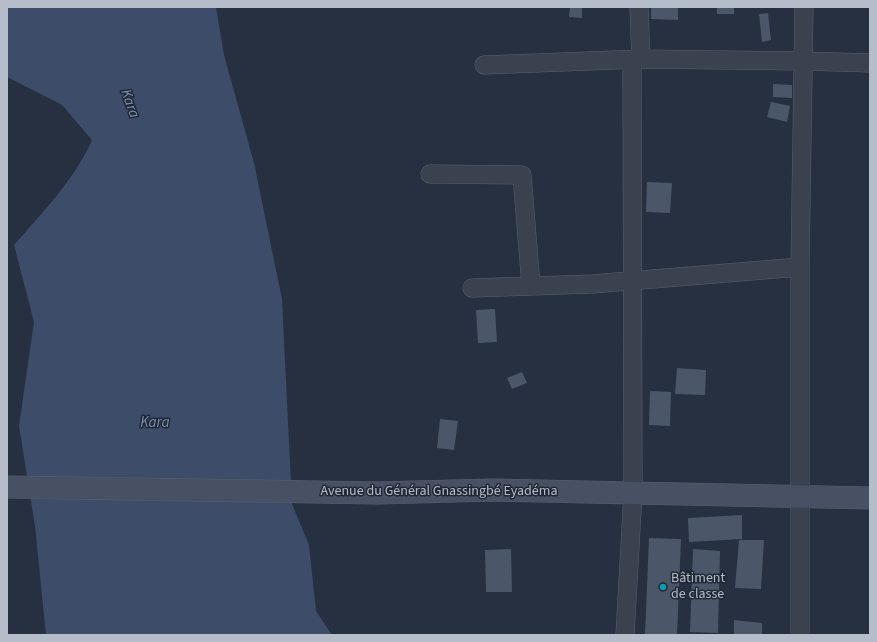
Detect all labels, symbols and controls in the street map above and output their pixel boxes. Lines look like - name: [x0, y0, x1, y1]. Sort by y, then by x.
- water label: Kara: [116, 87, 142, 121]
- water label: Kara: [140, 415, 170, 433]
- street label: Avenue du Général Gnassingbé Eyadéma: [321, 484, 557, 500]
- place label: Bâtiment de classe: [671, 571, 725, 604]
- marker: Bâtiment de classe: [658, 582, 668, 592]

